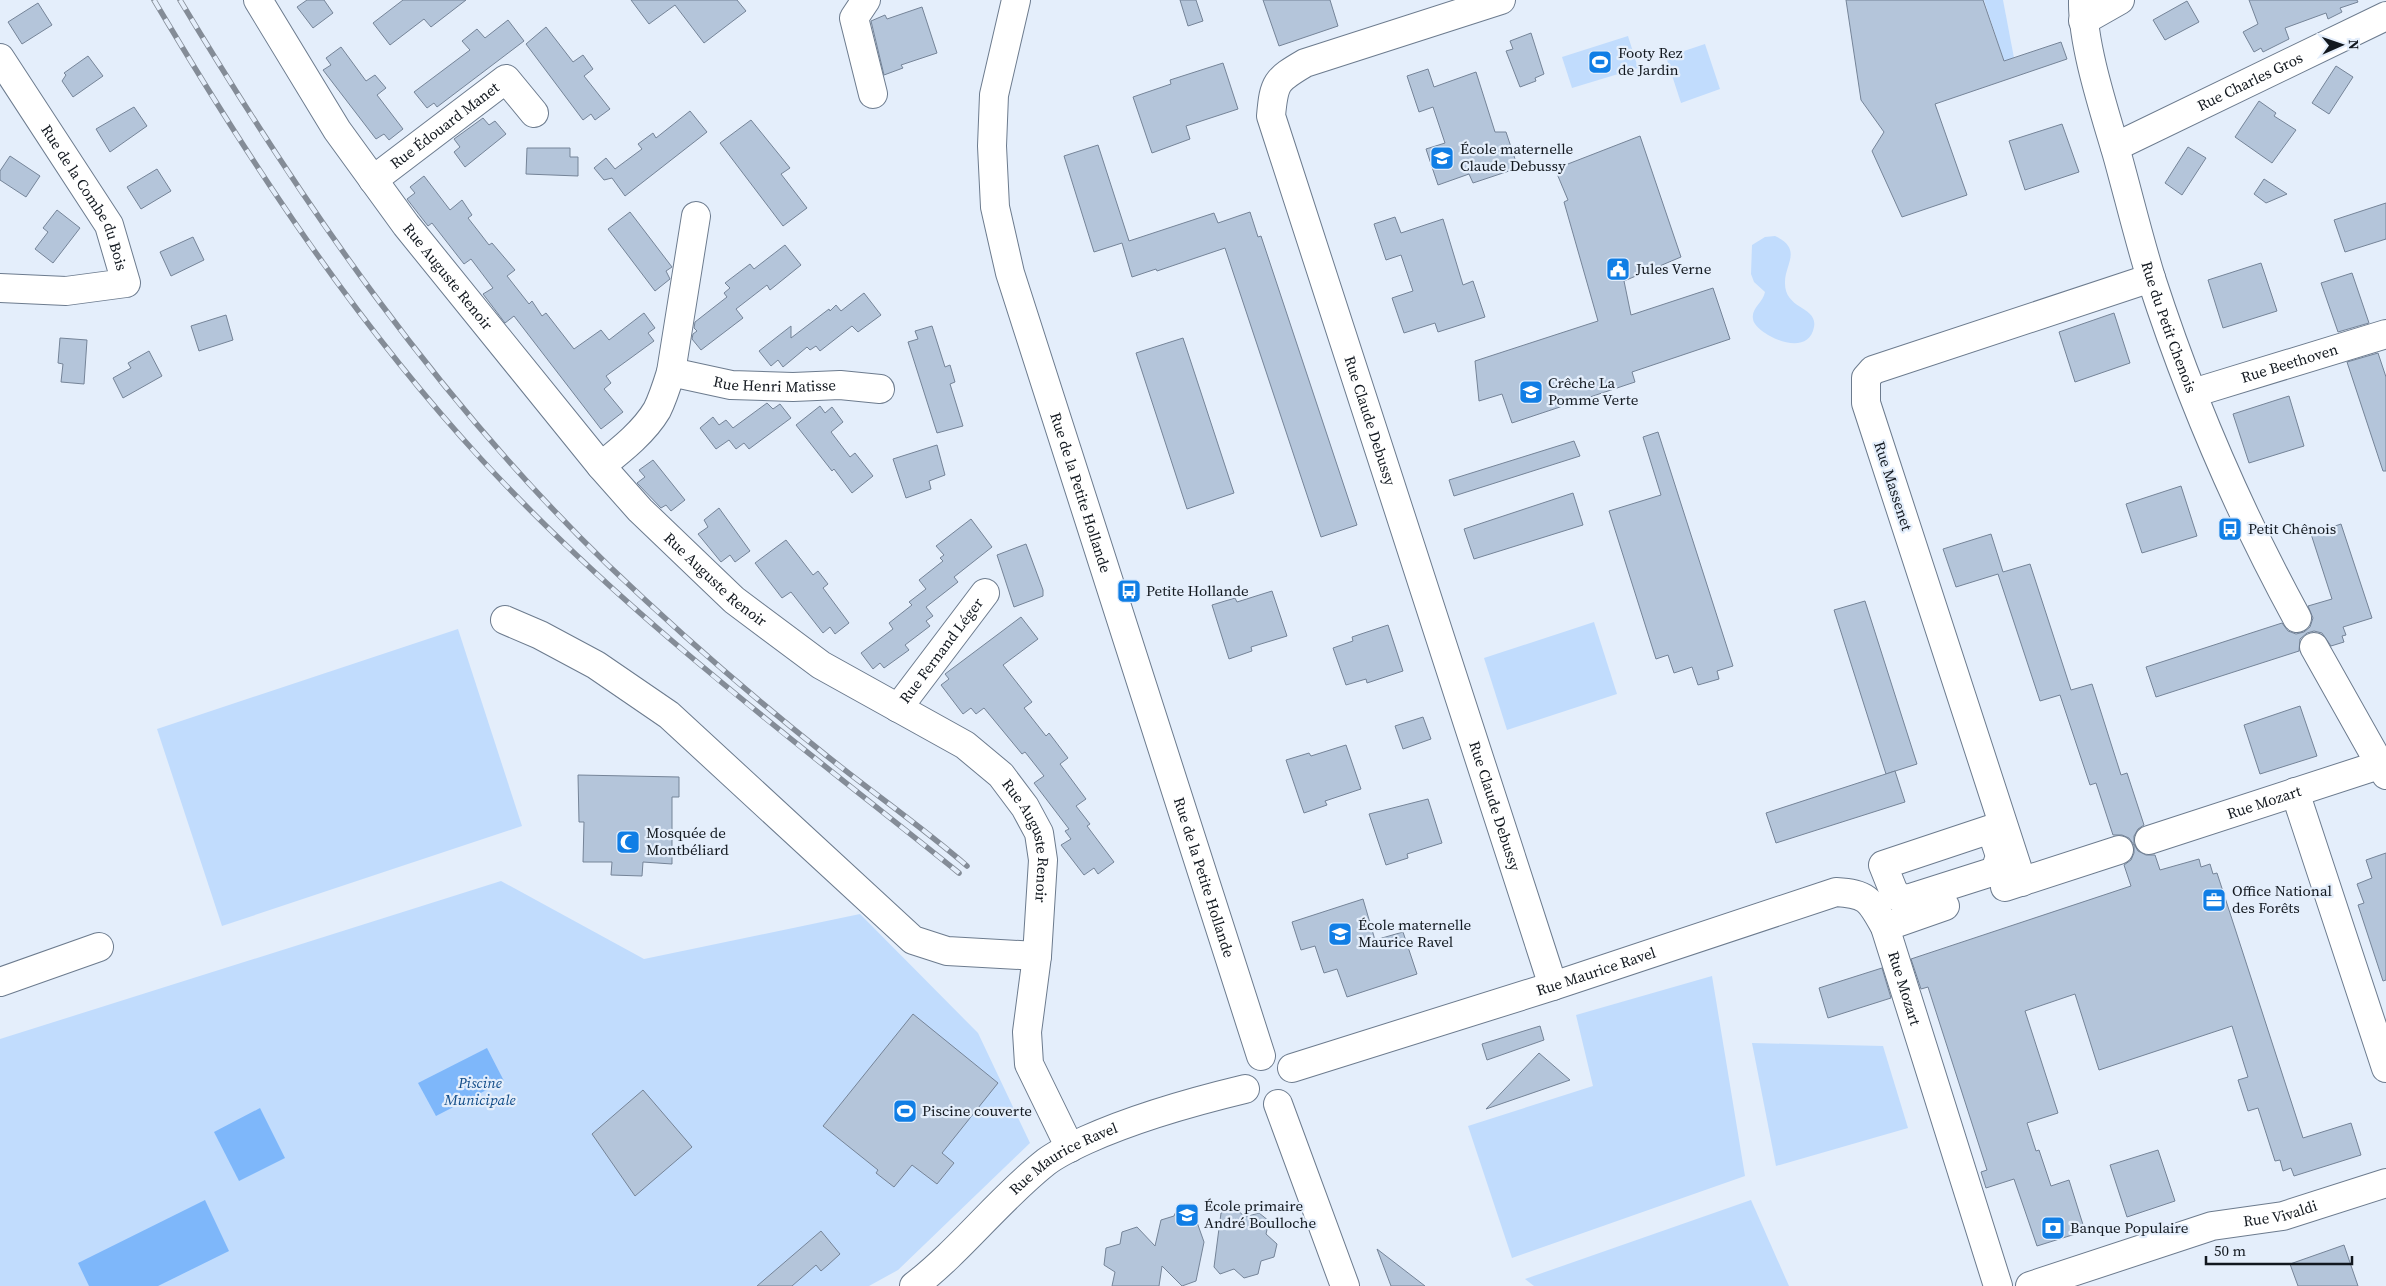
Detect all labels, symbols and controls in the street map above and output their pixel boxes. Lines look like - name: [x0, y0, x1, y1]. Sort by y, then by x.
- north arrow: [2316, 20, 2366, 70]
- text: N: [2344, 39, 2364, 50]
- place label: Footy Rez de Jardin: [1618, 42, 1683, 80]
- street label: Rue Charles Gros: [2194, 47, 2306, 116]
- sports icon: Footy Rez de Jardin: [1587, 49, 1613, 75]
- street label: Rue Édouard Manet: [385, 77, 503, 173]
- street label: Rue de la Combe du Bois: [36, 120, 133, 273]
- place label: École maternelle Claude Debussy: [1460, 138, 1574, 176]
- school or university icon: École maternelle Claude Debussy: [1429, 145, 1455, 171]
- street label: Rue Auguste Renoir: [398, 218, 498, 335]
- public building icon: Jules Verne: [1605, 256, 1631, 282]
- place label: Jules Verne: [1635, 258, 1712, 279]
- street label: Rue du Petit Chenois: [2137, 259, 2202, 396]
- street label: Rue Beethoven: [2238, 338, 2340, 388]
- street label: Rue Claude Debussy: [1339, 353, 1401, 489]
- street label: Rue Henri Matisse: [711, 370, 837, 397]
- place label: Crêche La Pomme Verte: [1548, 372, 1639, 410]
- school or university icon: Crêche La Pomme Verte: [1518, 379, 1544, 405]
- street label: Rue de la Petite Hollande: [1045, 410, 1117, 576]
- street label: Rue Massenet: [1869, 439, 1918, 533]
- bus stop icon: Petit Chênois: [2217, 516, 2243, 542]
- place label: Petit Chênois: [2248, 518, 2336, 539]
- street label: Rue Auguste Renoir: [659, 527, 772, 632]
- bus stop icon: Petite Hollande: [1116, 578, 1142, 604]
- place label: Petite Hollande: [1146, 580, 1249, 601]
- street label: Rue Fernand Léger: [894, 593, 988, 707]
- street label: Rue Claude Debussy: [1464, 738, 1526, 874]
- street label: Rue Auguste Renoir: [997, 774, 1054, 904]
- street label: Rue Mozart: [2224, 780, 2304, 824]
- street label: Rue de la Petite Hollande: [1169, 794, 1240, 960]
- place label: Mosquée de Montbéliard: [646, 822, 729, 860]
- mosque icon: Mosquée de Montbéliard: [615, 829, 641, 855]
- place label: Office National des Forêts: [2232, 880, 2333, 918]
- office icon: Office National des Forêts: [2201, 887, 2227, 913]
- place label: École maternelle Maurice Ravel: [1358, 914, 1472, 952]
- school or university icon: École maternelle Maurice Ravel: [1327, 921, 1353, 947]
- street label: Rue Maurice Ravel: [1534, 941, 1659, 1001]
- street label: Rue Mozart: [1883, 948, 1926, 1028]
- park label: Piscine Municipale: [443, 1072, 516, 1110]
- sports icon: Piscine couverte: [892, 1098, 918, 1124]
- place label: Piscine couverte: [922, 1100, 1032, 1121]
- street label: Rue Maurice Ravel: [1004, 1117, 1121, 1199]
- place label: École primaire André Boulloche: [1204, 1195, 1317, 1233]
- street label: Rue Vivaldi: [2242, 1195, 2320, 1231]
- school or university icon: École primaire André Boulloche: [1174, 1202, 1200, 1228]
- bank icon: Banque Populaire: [2040, 1215, 2066, 1241]
- place label: Banque Populaire: [2070, 1217, 2189, 1238]
- scale bar: [2206, 1234, 2352, 1266]
- text: 50 m: [2214, 1240, 2246, 1261]

